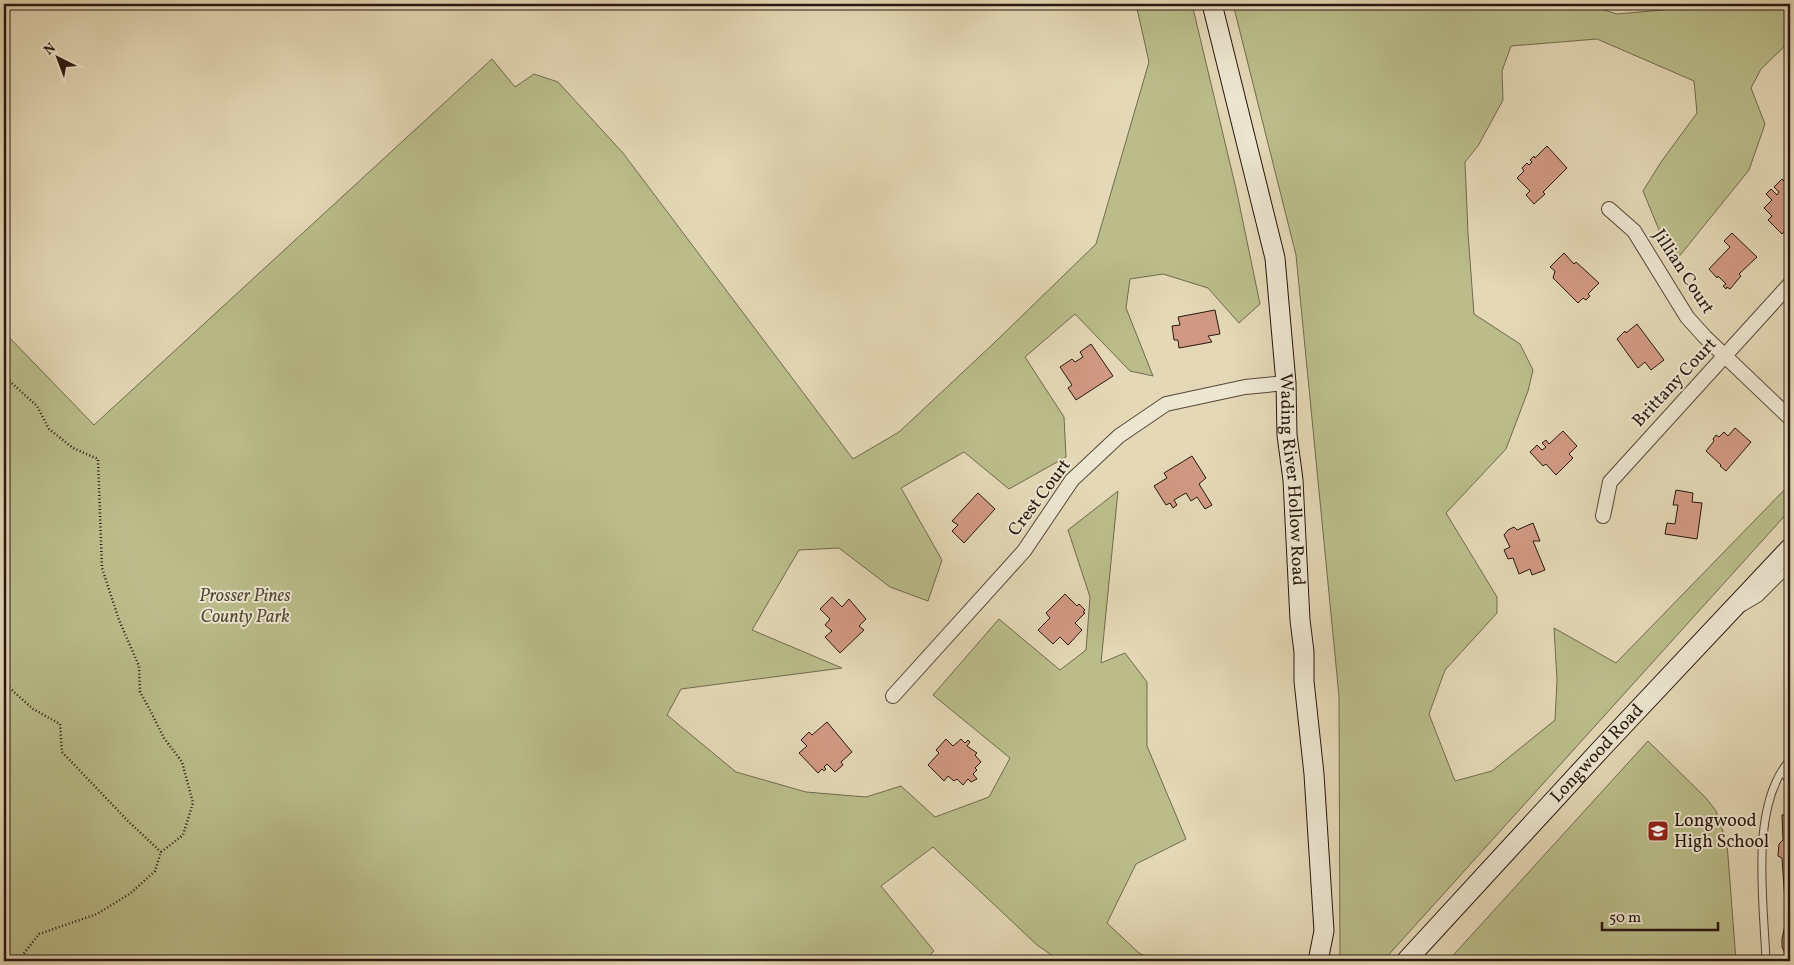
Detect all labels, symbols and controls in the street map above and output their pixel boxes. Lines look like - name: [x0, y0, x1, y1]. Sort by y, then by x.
- north arrow: [32, 32, 82, 82]
- text: N: [40, 39, 60, 60]
- street label: Jillian Court: [1646, 225, 1720, 319]
- street label: Brittany Court: [1627, 333, 1723, 433]
- street label: Wading River Hollow Road: [1273, 373, 1311, 586]
- street label: Crest Court: [1003, 454, 1077, 542]
- park label: Prosser Pines County Park: [199, 584, 291, 630]
- street label: Longwood Road: [1545, 699, 1649, 809]
- place label: Longwood High School: [1674, 809, 1769, 855]
- school or university icon: Longwood High School: [1646, 819, 1670, 843]
- scale bar: [1602, 900, 1718, 932]
- text: 50 m: [1609, 908, 1641, 929]

